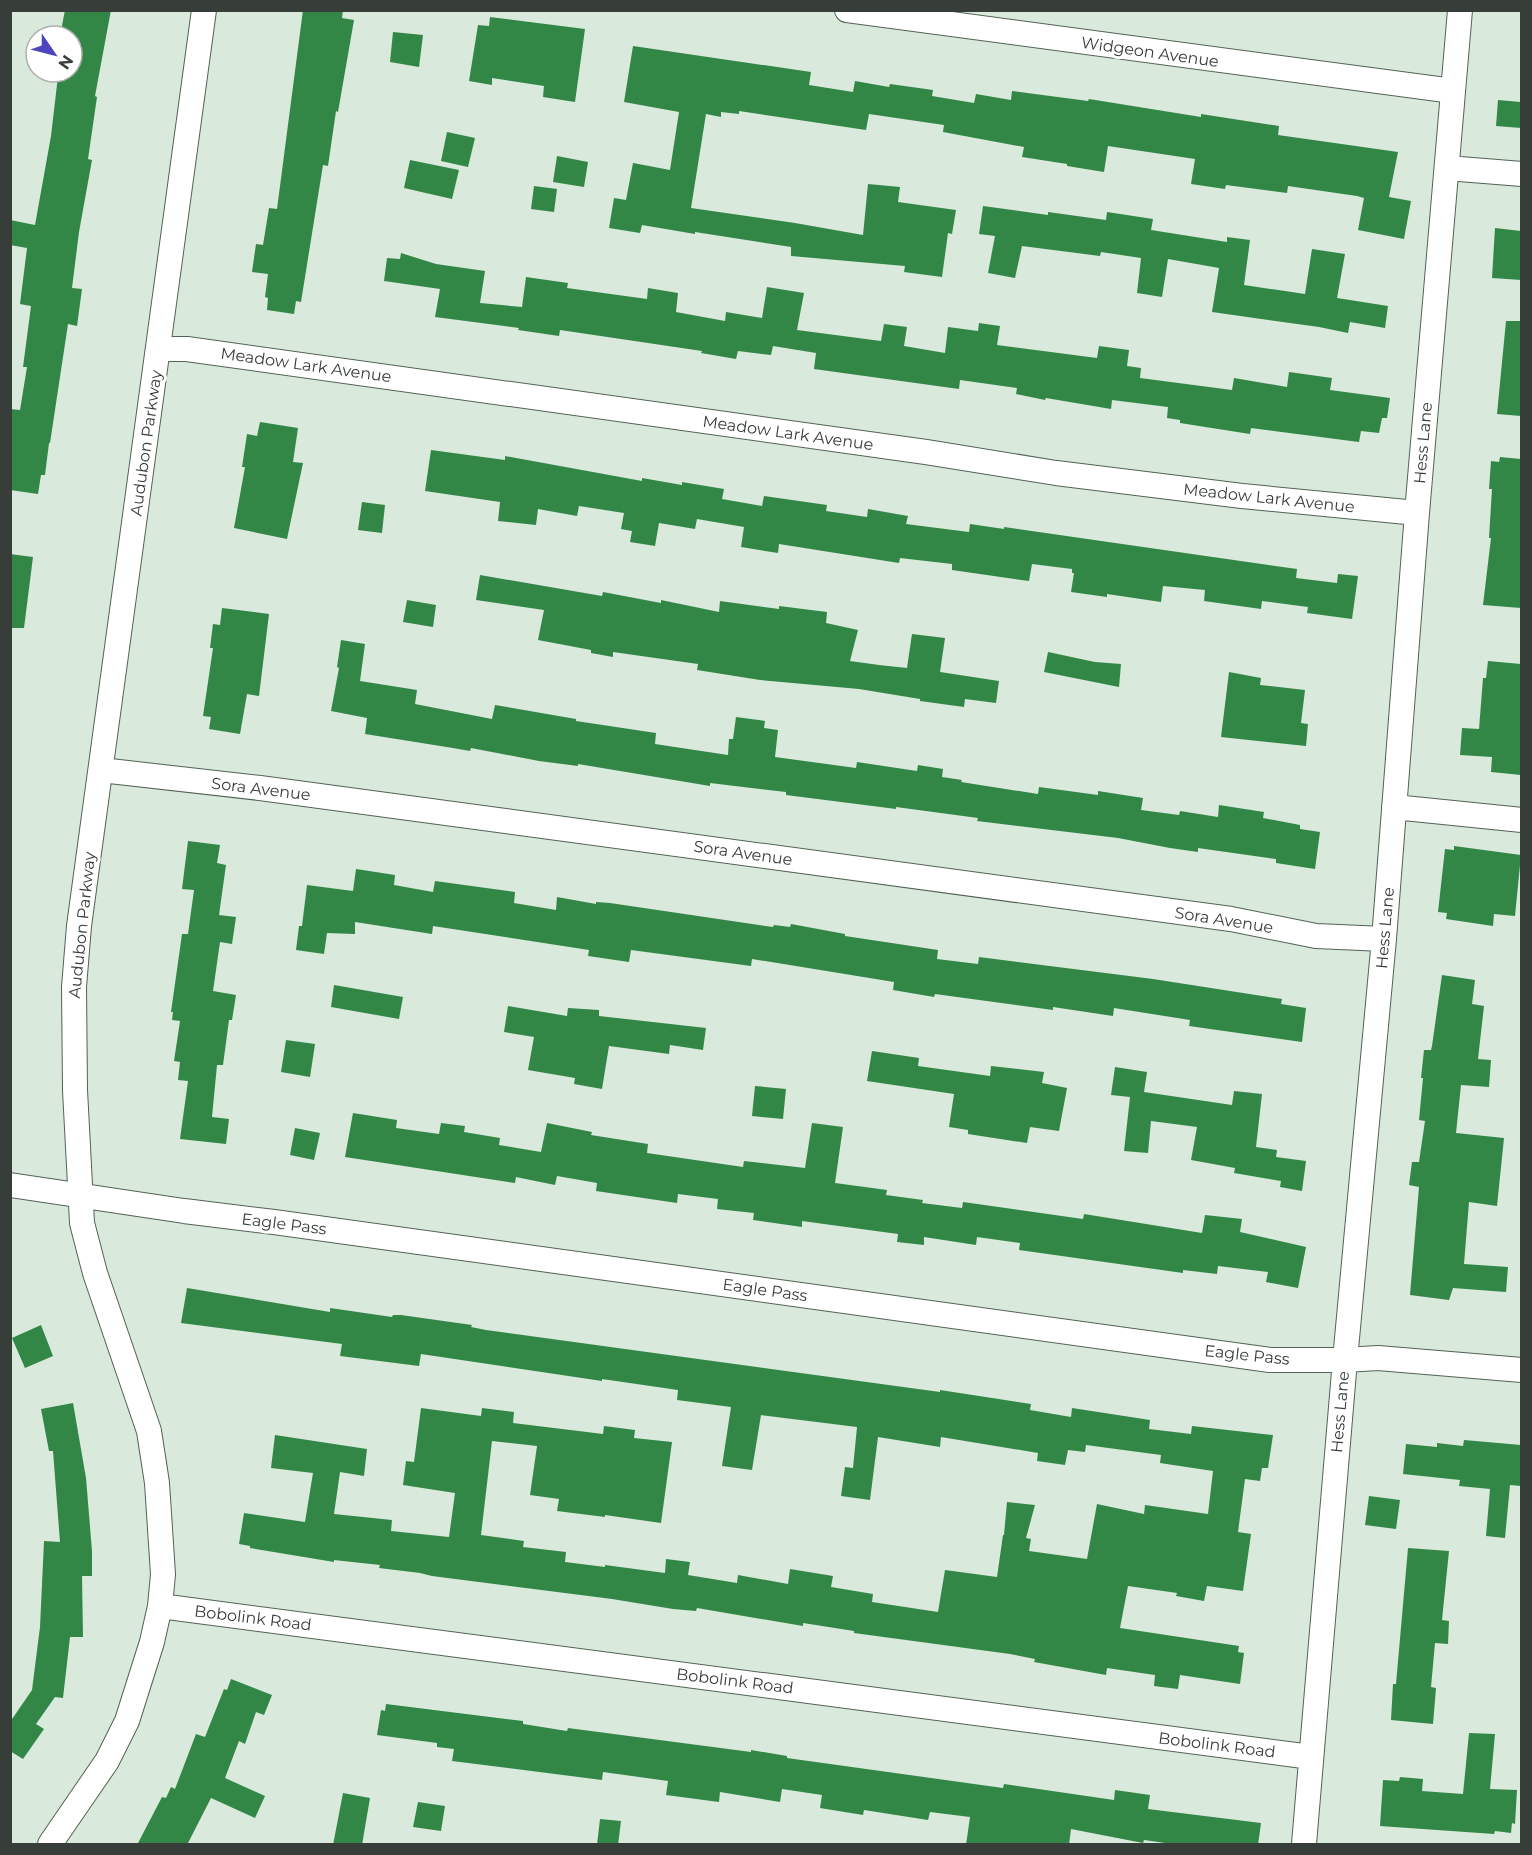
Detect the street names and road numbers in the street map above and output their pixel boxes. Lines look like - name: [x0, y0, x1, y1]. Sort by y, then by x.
- street label: Widgeon Avenue: [1080, 33, 1220, 71]
- street label: Meadow Lark Avenue: [219, 344, 393, 386]
- street label: Audubon Parkway: [126, 368, 166, 517]
- street label: Hess Lane: [1410, 401, 1436, 485]
- street label: Meadow Lark Avenue: [701, 412, 875, 454]
- street label: Meadow Lark Avenue: [1182, 480, 1356, 516]
- street label: Sora Avenue: [210, 773, 312, 805]
- street label: Sora Avenue: [692, 837, 794, 869]
- street label: Audubon Parkway: [65, 850, 99, 999]
- street label: Hess Lane: [1372, 886, 1398, 970]
- street label: Sora Avenue: [1173, 903, 1275, 937]
- street label: Eagle Pass: [240, 1209, 328, 1239]
- street label: Eagle Pass: [721, 1275, 809, 1305]
- street label: Eagle Pass: [1204, 1341, 1291, 1369]
- street label: Hess Lane: [1327, 1370, 1353, 1454]
- street label: Bobolink Road: [193, 1601, 313, 1635]
- street label: Bobolink Road: [675, 1664, 795, 1698]
- street label: Bobolink Road: [1157, 1728, 1277, 1762]

